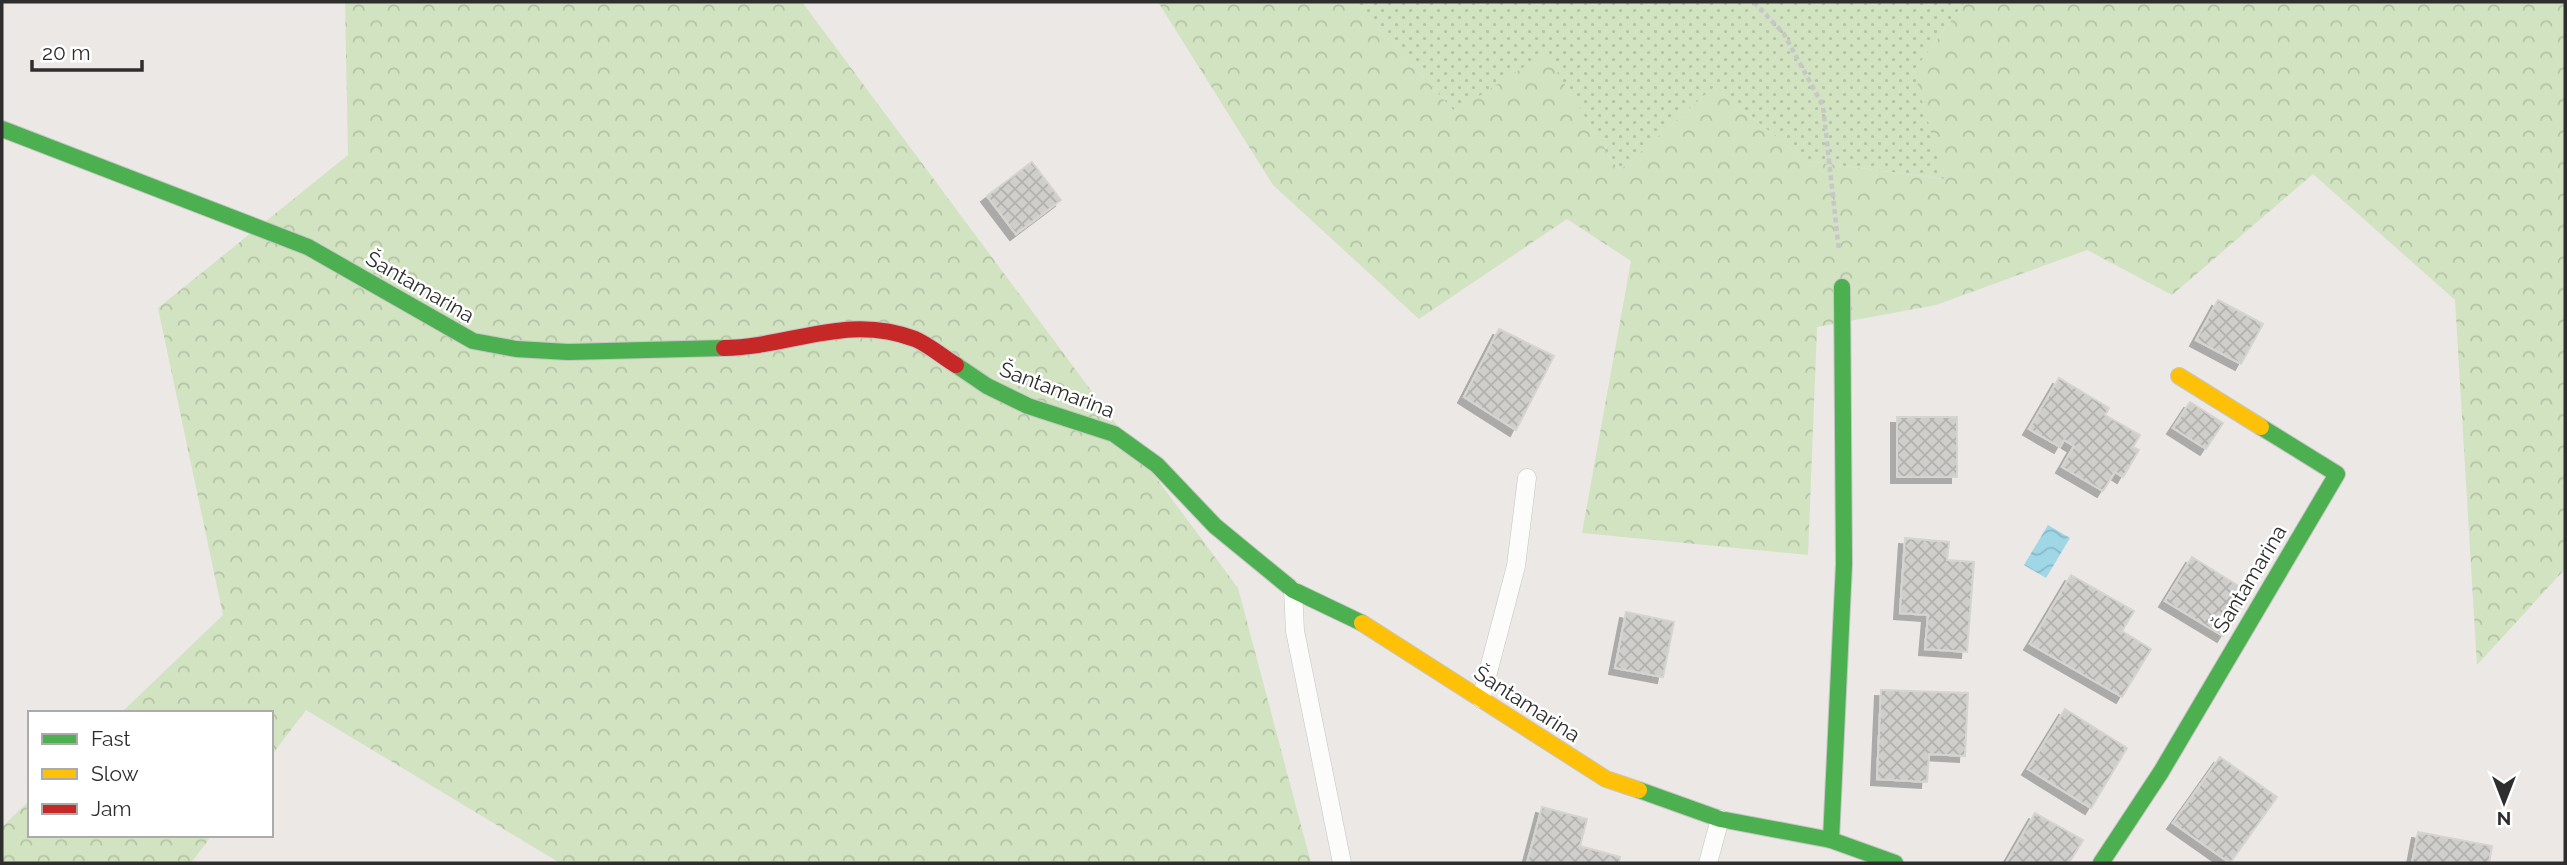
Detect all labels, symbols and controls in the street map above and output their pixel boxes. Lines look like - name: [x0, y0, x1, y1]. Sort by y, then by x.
- scale bar: [32, 28, 142, 72]
- text: 20 m: [42, 40, 90, 65]
- street label: Šantamarina: [362, 245, 479, 328]
- street label: Šantamarina: [996, 356, 1118, 423]
- street label: Šantamarina: [2208, 520, 2291, 637]
- street label: Šantamarina: [1470, 660, 1585, 747]
- legend: [28, 711, 273, 837]
- text: Fast: [91, 726, 131, 751]
- text: Slow: [91, 761, 139, 786]
- north arrow: [2469, 767, 2539, 837]
- text: Jam: [91, 796, 132, 821]
- text: N: [2497, 808, 2511, 830]

